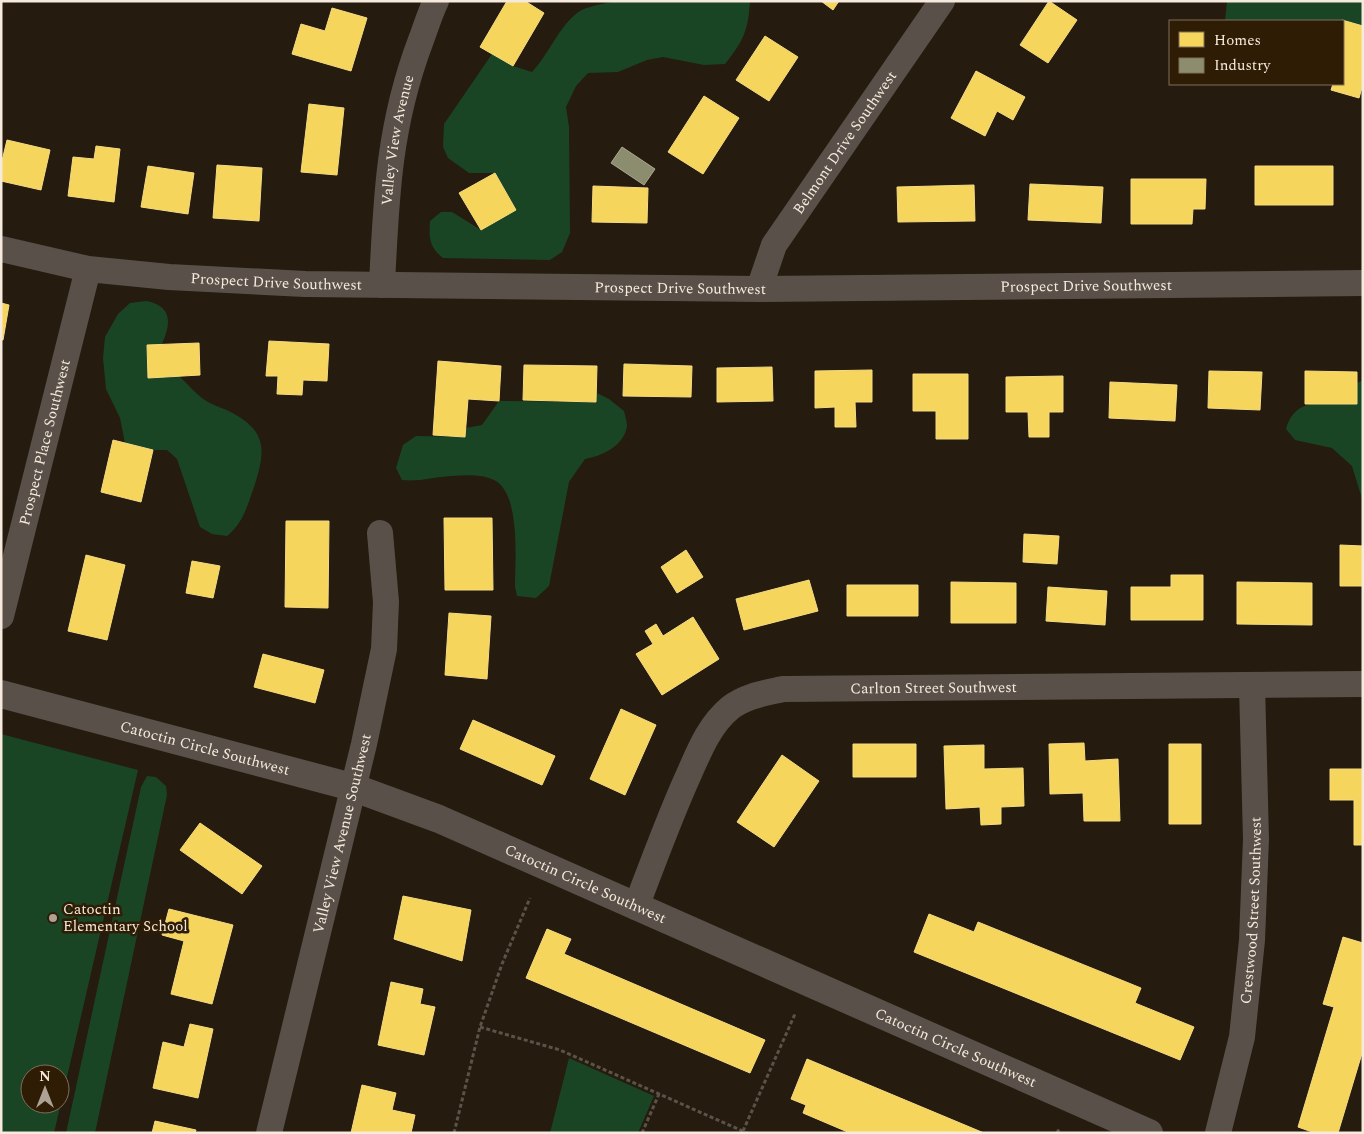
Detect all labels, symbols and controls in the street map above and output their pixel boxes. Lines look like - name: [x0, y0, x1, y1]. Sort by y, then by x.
- legend: [1169, 20, 1344, 85]
- text: Homes: [1214, 29, 1261, 52]
- text: Industry: [1214, 54, 1271, 77]
- street label: Belmont Drive Southwest: [787, 66, 903, 219]
- street label: Valley View Avenue: [375, 72, 421, 206]
- street label: Prospect Drive Southwest: [190, 267, 362, 297]
- street label: Prospect Drive Southwest: [1000, 274, 1172, 299]
- street label: Prospect Drive Southwest: [594, 276, 766, 301]
- street label: Prospect Place Southwest: [13, 357, 77, 528]
- street label: Carlton Street Southwest: [850, 676, 1017, 700]
- street label: Catoctin Circle Southwest: [118, 715, 292, 782]
- street label: Valley View Avenue Southwest: [307, 732, 378, 936]
- street label: Crestwood Street Southwest: [1234, 816, 1268, 1005]
- street label: Catoctin Circle Southwest: [501, 838, 670, 930]
- place label: Catoctin Elementary School: [63, 898, 188, 938]
- marker: Catoctin Elementary School: [47, 912, 59, 924]
- street label: Catoctin Circle Southwest: [871, 1002, 1040, 1094]
- north arrow: [20, 1064, 70, 1114]
- text: N: [39, 1066, 51, 1087]

